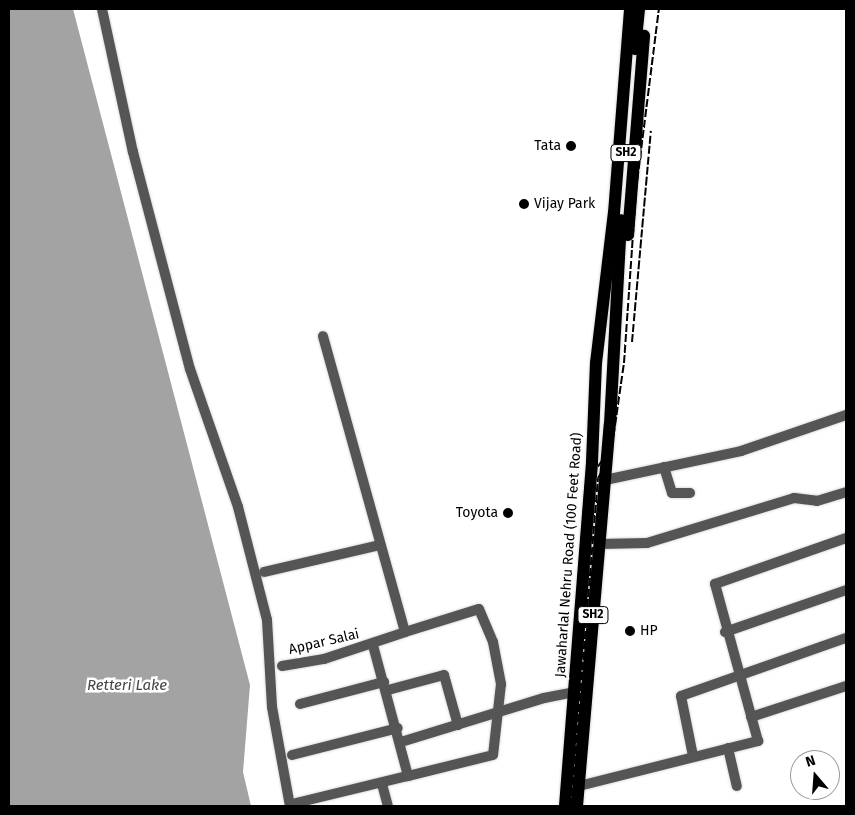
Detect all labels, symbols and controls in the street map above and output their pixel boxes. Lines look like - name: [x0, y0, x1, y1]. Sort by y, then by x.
- place label: Tata: [534, 138, 561, 154]
- marker: Tata: [565, 140, 577, 152]
- road number: SH2: [610, 144, 642, 162]
- place label: Vijay Park: [534, 196, 595, 212]
- marker: Vijay Park: [518, 198, 530, 210]
- street label: Jawaharlal Nehru Road (100 Feet Road): [552, 432, 586, 678]
- place label: Toyota: [456, 505, 498, 521]
- marker: Toyota: [502, 507, 514, 519]
- road number: SH2: [577, 606, 609, 624]
- place label: HP: [640, 623, 658, 639]
- marker: HP: [624, 625, 636, 637]
- street label: Appar Salai: [287, 626, 361, 658]
- water label: Retteri Lake: [87, 677, 167, 695]
- north arrow: [790, 750, 840, 800]
- text: N: [803, 752, 818, 771]

